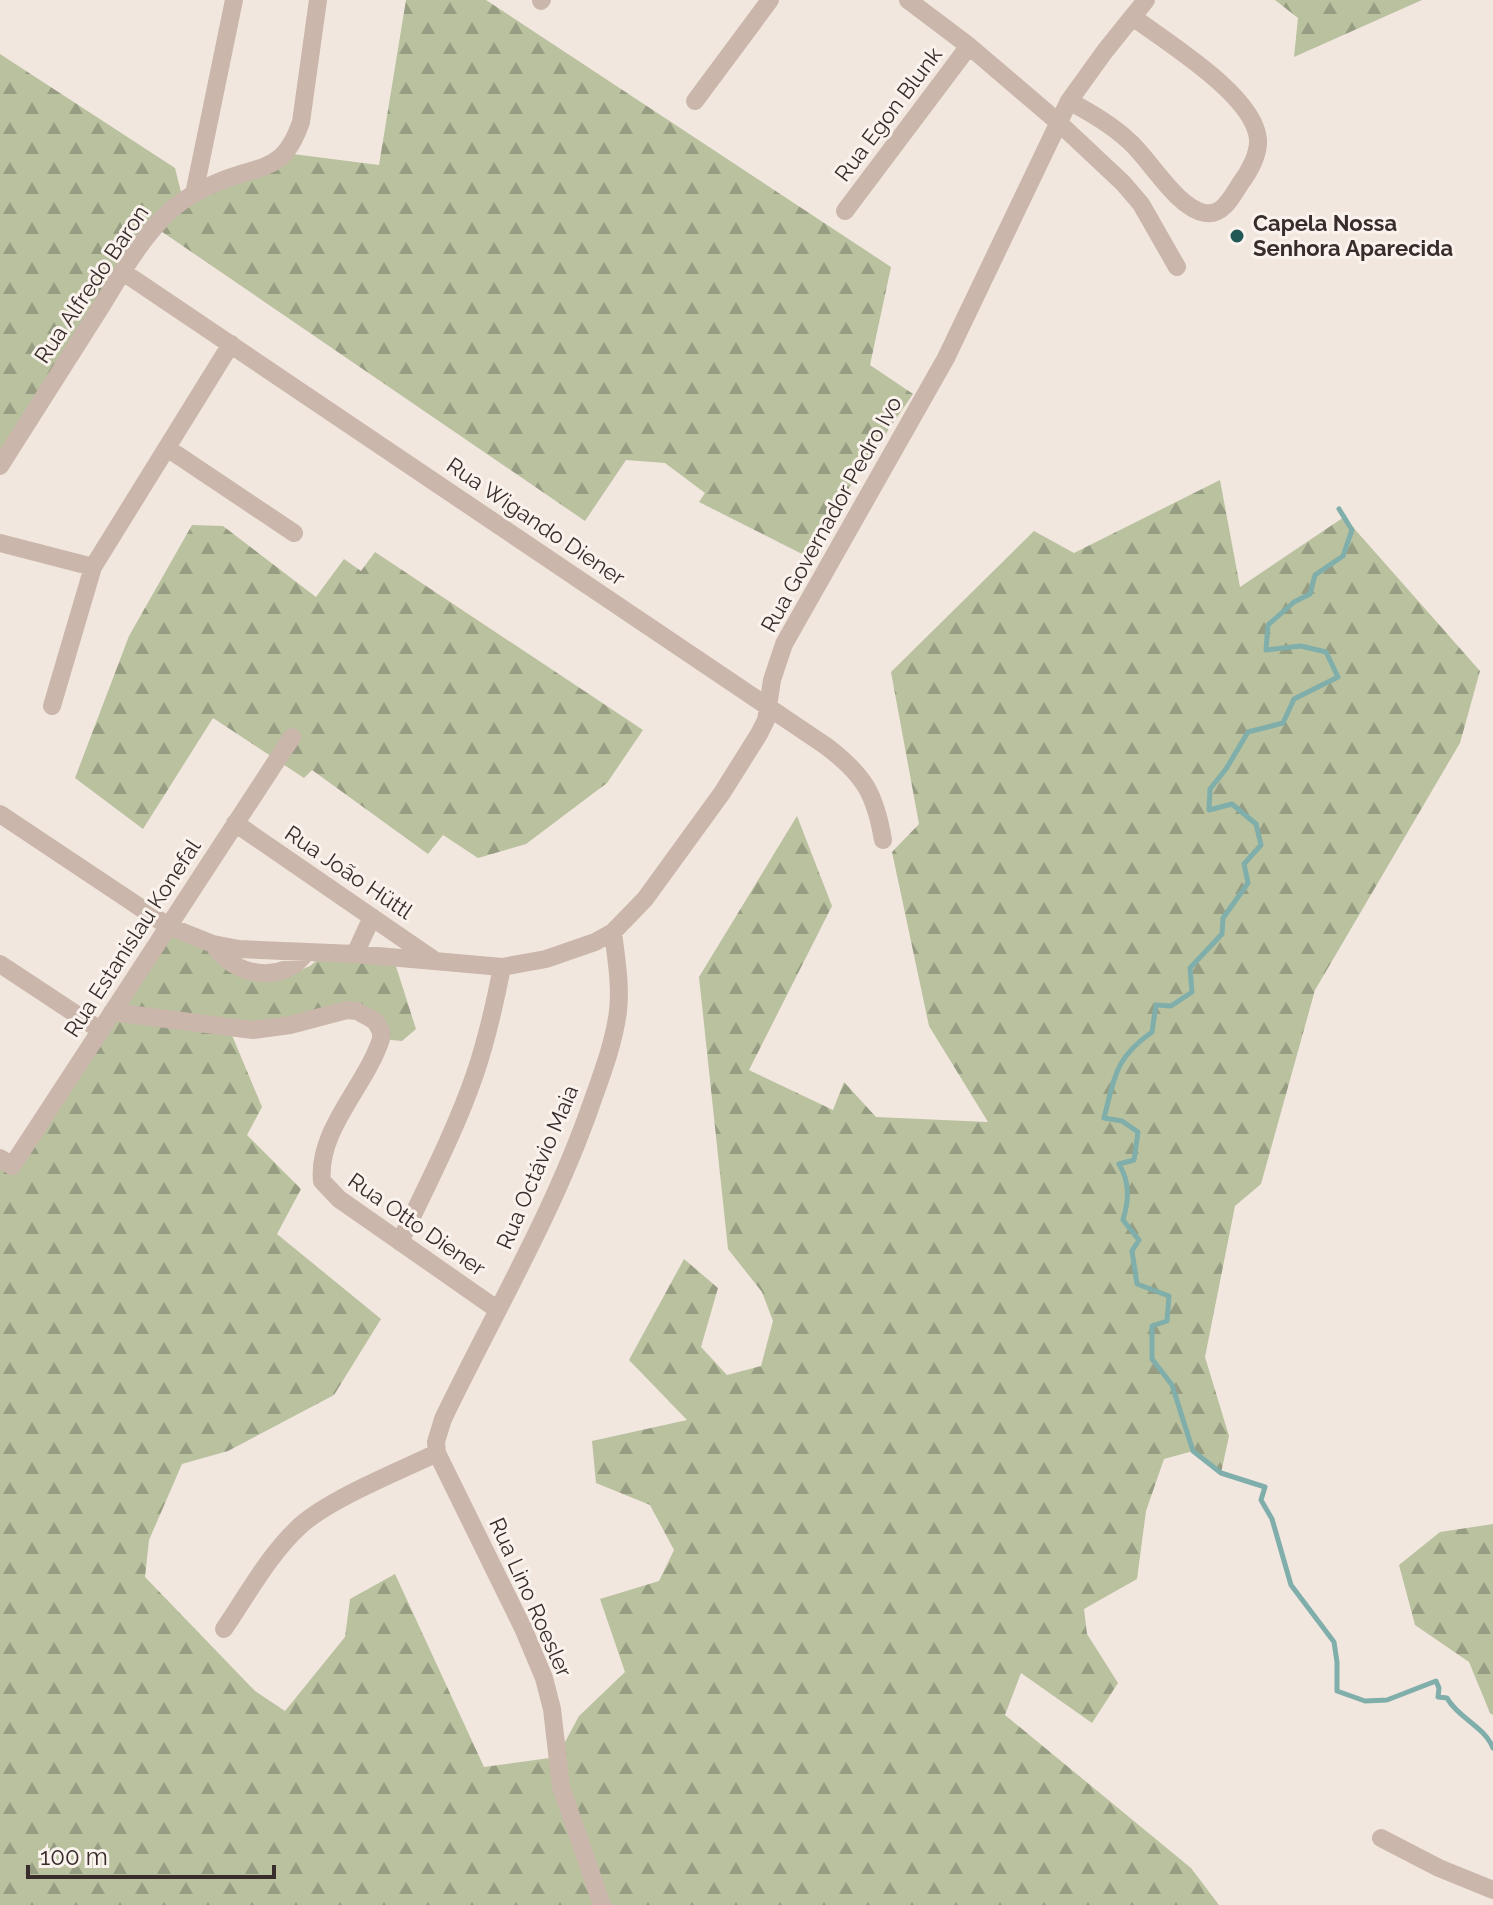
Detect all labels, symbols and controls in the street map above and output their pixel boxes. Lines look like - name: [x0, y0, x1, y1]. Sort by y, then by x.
- street label: Rua Egon Blunk: [829, 42, 947, 186]
- street label: Rua Alfredo Baron: [29, 200, 153, 368]
- place label: Capela Nossa Senhora Aparecida: [1253, 210, 1453, 261]
- marker: Capela Nossa Senhora Aparecida: [1228, 227, 1246, 245]
- street label: Rua Governador Pedro Ivo: [755, 392, 907, 636]
- street label: Rua Wigando Diener: [442, 452, 630, 591]
- street label: Rua João Hüttl: [280, 820, 418, 924]
- street label: Rua Estanislau Konefal: [58, 834, 206, 1042]
- street label: Rua Octávio Maia: [491, 1081, 583, 1253]
- street label: Rua Otto Diener: [343, 1167, 491, 1281]
- street label: Rua Lino Roesler: [484, 1513, 578, 1681]
- scale bar: [28, 1829, 274, 1879]
- text: 100 m: [40, 1842, 108, 1871]

